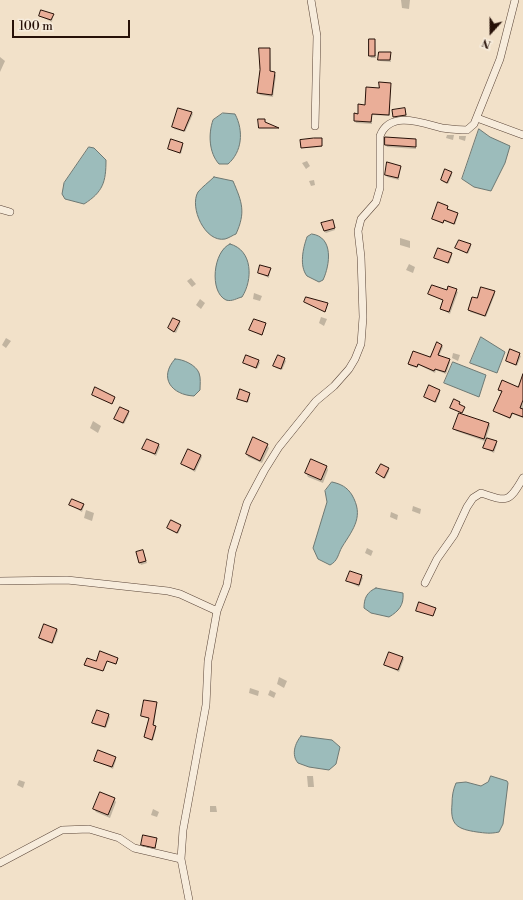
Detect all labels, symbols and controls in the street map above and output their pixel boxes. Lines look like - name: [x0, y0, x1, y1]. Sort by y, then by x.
- scale bar: [14, 12, 132, 38]
- north arrow: [471, 12, 511, 52]
- text: 100 m: [19, 19, 53, 34]
- text: N: [480, 35, 493, 51]

